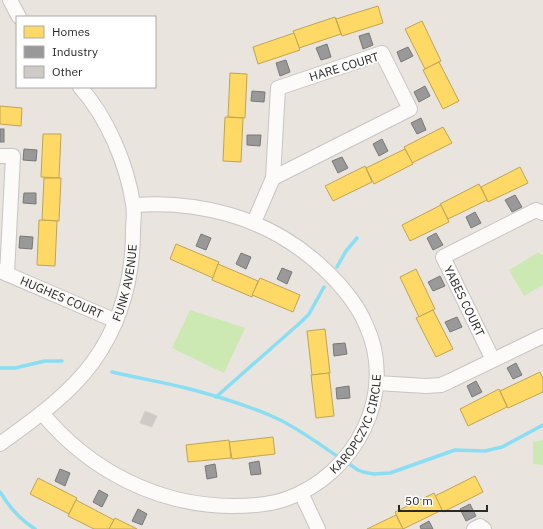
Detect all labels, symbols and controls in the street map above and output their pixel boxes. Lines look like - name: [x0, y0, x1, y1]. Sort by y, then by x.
- legend: [16, 16, 156, 88]
- text: Homes: [52, 24, 90, 39]
- text: Industry: [52, 44, 98, 59]
- street label: HARE COURT: [307, 49, 381, 84]
- text: Other: [52, 64, 83, 79]
- street label: FUNK AVENUE: [109, 244, 140, 324]
- street label: YABES COURT: [441, 263, 488, 339]
- street label: HUGHES COURT: [18, 273, 105, 322]
- street label: KAROPCZYC CIRCLE: [326, 374, 384, 477]
- scale bar: [399, 487, 487, 513]
- text: 50 m: [405, 493, 433, 508]

